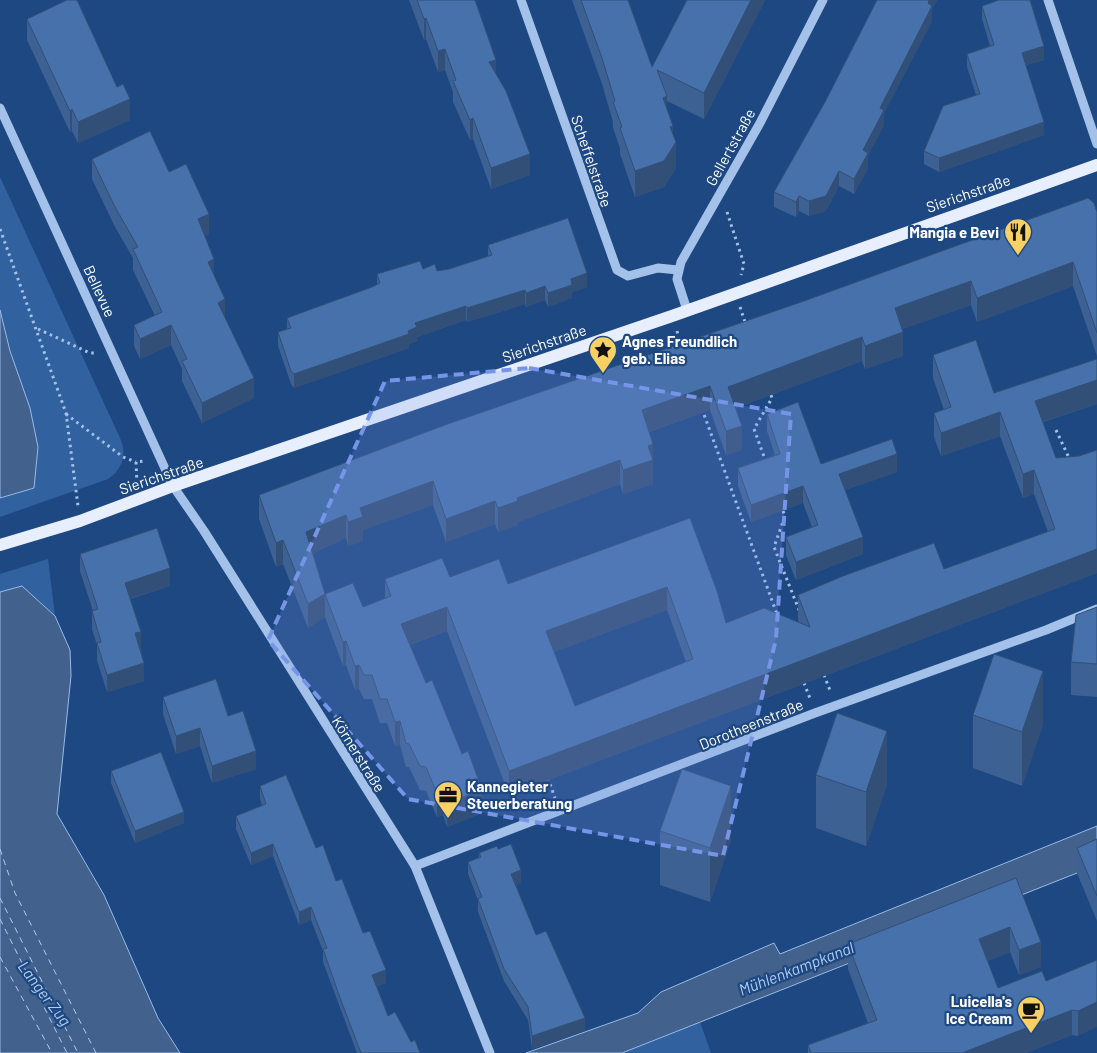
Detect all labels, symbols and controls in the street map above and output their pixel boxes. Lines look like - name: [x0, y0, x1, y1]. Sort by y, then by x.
- street label: Gellertstraße: [701, 105, 759, 189]
- street label: Scheffelstraße: [568, 113, 616, 209]
- street label: Sierichstraße: [924, 170, 1012, 216]
- restaurant icon: Mangia e Bevi: [1003, 217, 1033, 256]
- place label: Mangia e Bevi: [909, 223, 999, 241]
- street label: Bellevue: [80, 262, 120, 320]
- street label: Sierichstraße: [500, 320, 588, 366]
- place label: Agnes Freundlich geb. Elias: [622, 332, 737, 367]
- place icon: Agnes Freundlich geb. Elias: [588, 335, 618, 374]
- street label: Sierichstraße: [117, 452, 205, 498]
- street label: Dorotheenstraße: [696, 695, 806, 753]
- street label: Körnerstraße: [329, 713, 389, 795]
- place label: Kannegieter Steuerberatung: [467, 777, 572, 812]
- office icon: Kannegieter Steuerberatung: [433, 780, 463, 819]
- water label: Mühlenkampkanal: [736, 937, 857, 999]
- water label: Langer Zug: [15, 957, 75, 1029]
- place label: Luicella's Ice Cream: [946, 992, 1012, 1027]
- cafe icon: Luicella's Ice Cream: [1016, 995, 1046, 1034]

